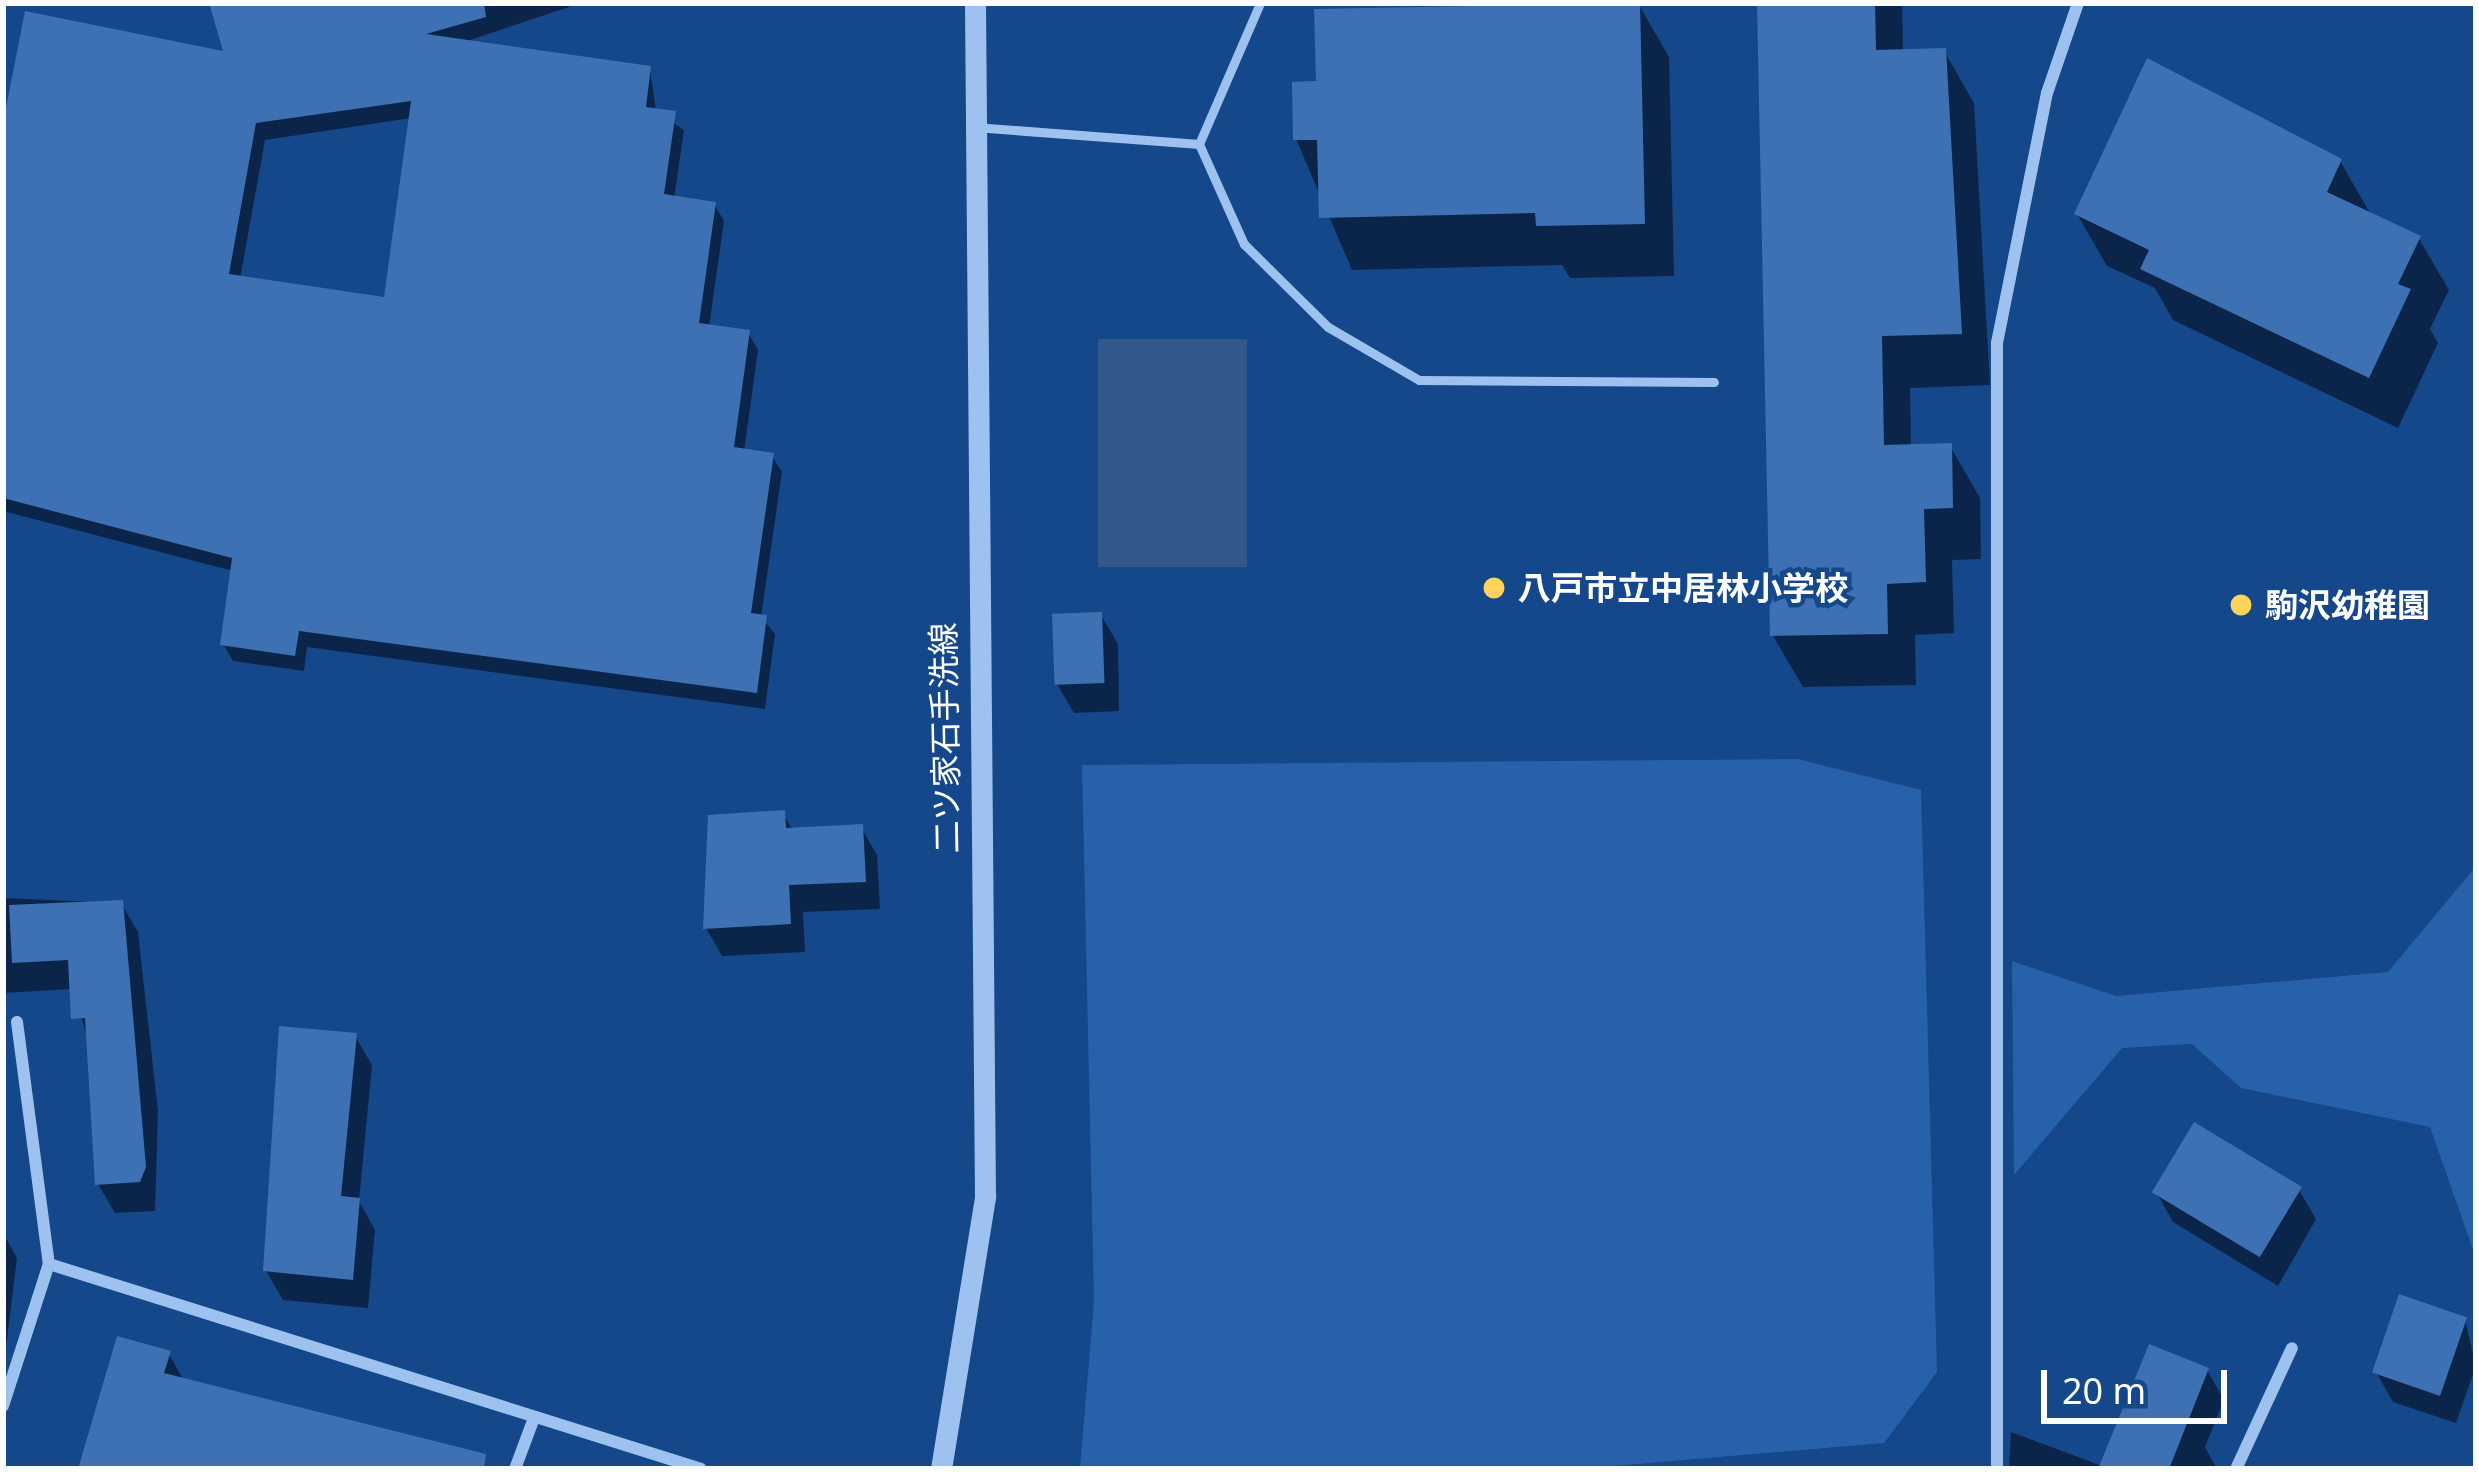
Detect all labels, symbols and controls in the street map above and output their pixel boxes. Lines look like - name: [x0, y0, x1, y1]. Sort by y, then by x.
- place label: 八戸市立中居林小学校: [1518, 568, 1848, 608]
- marker: 八戸市立中居林小学校: [1481, 575, 1507, 601]
- place label: 駒沢幼稚園: [2265, 585, 2430, 625]
- marker: 駒沢幼稚園: [2228, 592, 2254, 618]
- street label: 二ツ家石手洗線: [923, 622, 967, 854]
- scale bar: [2047, 1346, 2233, 1420]
- text: 20 m: [2062, 1366, 2146, 1415]

